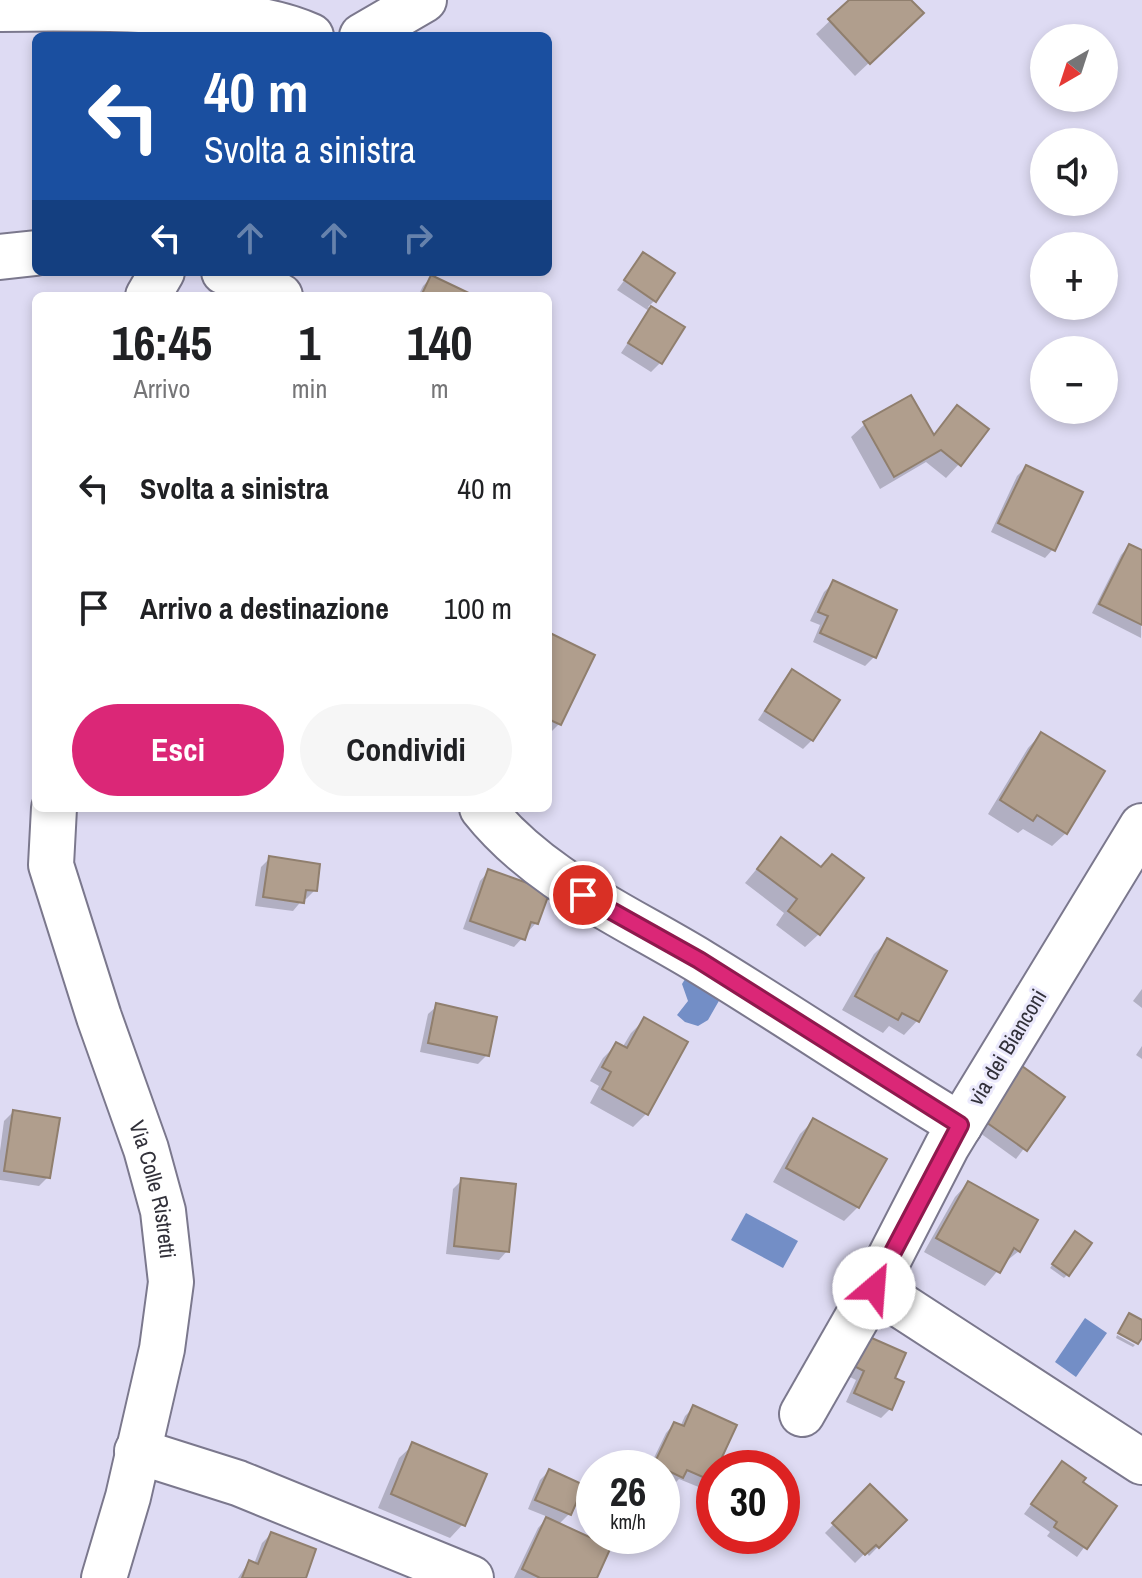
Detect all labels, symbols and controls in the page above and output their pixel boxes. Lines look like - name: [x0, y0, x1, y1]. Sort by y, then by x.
- north arrow: [1030, 24, 1118, 112]
- map controls: [1030, 24, 1118, 424]
- text: 40 m: [204, 54, 309, 129]
- icon: left: [72, 64, 176, 168]
- text: Svolta a sinistra: [204, 126, 416, 174]
- button: sound: [1030, 128, 1118, 216]
- icon: left: [144, 216, 188, 260]
- icon: ahead: [228, 216, 272, 260]
- icon: ahead: [312, 216, 356, 260]
- icon: right: [396, 216, 440, 260]
- button: +: [1030, 232, 1118, 320]
- text: 16:45: [112, 310, 212, 375]
- text: 1: [299, 310, 320, 375]
- text: 140: [407, 310, 472, 375]
- button: −: [1030, 336, 1118, 424]
- text: Arrivo: [133, 371, 190, 406]
- text: min: [292, 371, 327, 406]
- text: m: [431, 371, 449, 406]
- icon: left: [72, 466, 116, 510]
- text: Svolta a sinistra: [140, 468, 329, 508]
- text: 40 m: [457, 468, 512, 508]
- icon: arrive: [72, 586, 116, 630]
- text: Arrivo a destinazione: [140, 588, 389, 628]
- text: 100 m: [444, 588, 512, 628]
- button: Esci: [72, 704, 284, 796]
- button: Condividi: [300, 704, 512, 796]
- pin: [549, 861, 617, 929]
- icon: arrive: [561, 873, 605, 917]
- street label: via dei Bianconi: [961, 983, 1053, 1111]
- street label: Via Colle Ristretti: [122, 1116, 183, 1260]
- position arrow: [832, 1246, 916, 1330]
- speed limit sign: 30: [696, 1450, 800, 1554]
- text: 26: [610, 1465, 646, 1518]
- text: km/h: [610, 1508, 646, 1535]

